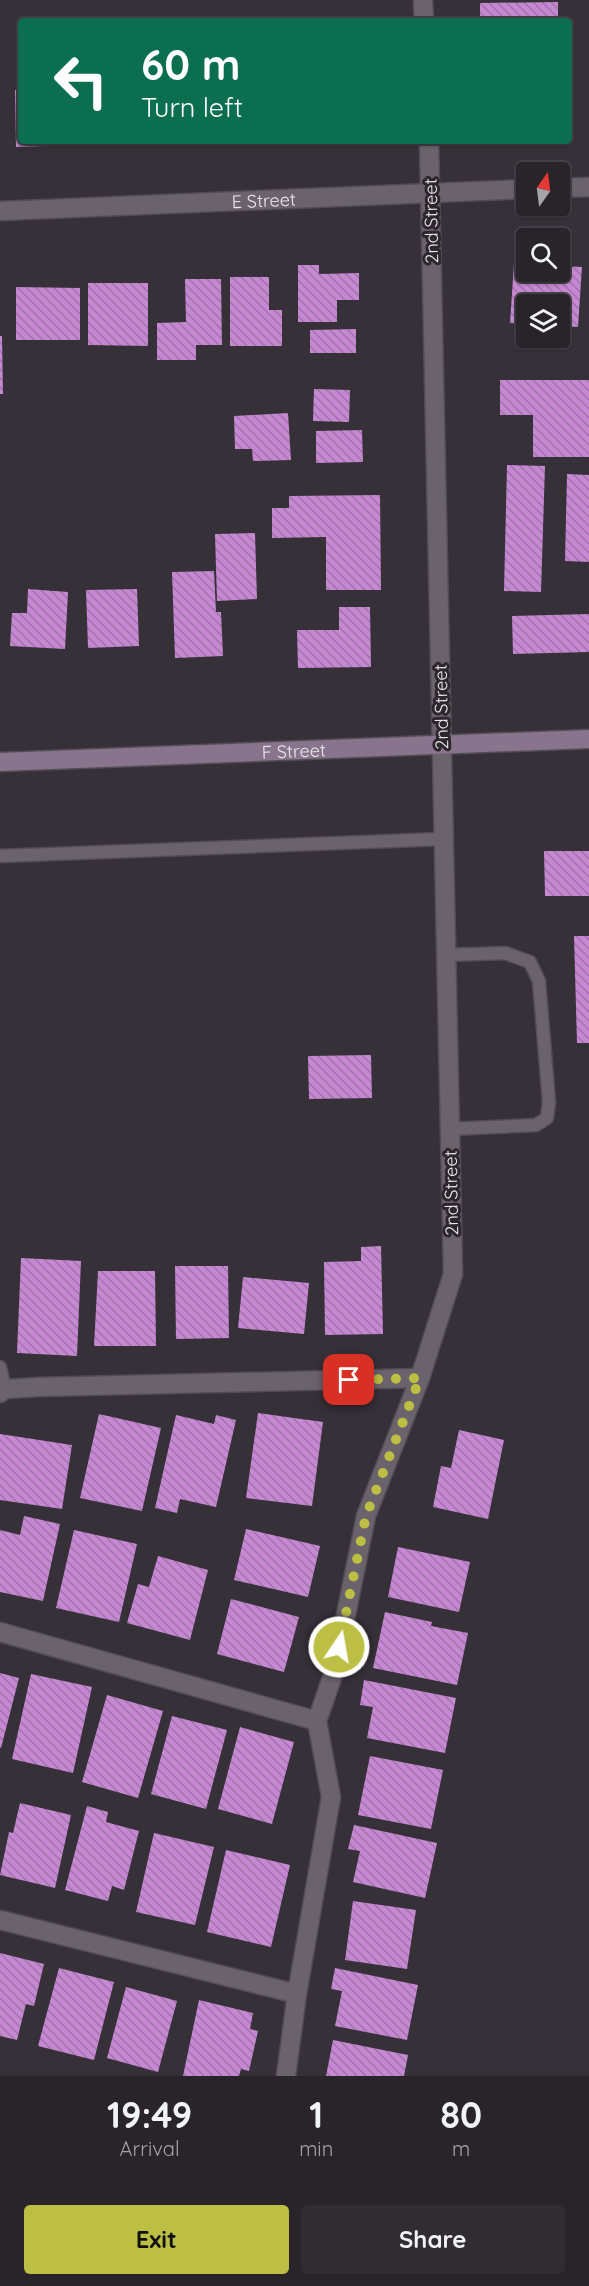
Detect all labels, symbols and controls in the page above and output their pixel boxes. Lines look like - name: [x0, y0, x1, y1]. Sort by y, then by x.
- text: 60 m: [141, 38, 241, 91]
- icon: left: [42, 42, 120, 120]
- text: Turn left: [141, 90, 243, 124]
- north arrow: [516, 162, 570, 216]
- map controls: [516, 162, 570, 348]
- street label: 2nd Street: [419, 178, 443, 264]
- street label: E Street: [231, 187, 296, 213]
- button: search: [516, 228, 570, 282]
- button: layers: [516, 294, 570, 348]
- street label: 2nd Street: [429, 664, 453, 750]
- street label: F Street: [261, 738, 326, 763]
- street label: 2nd Street: [439, 1150, 463, 1236]
- pin: [323, 1354, 374, 1405]
- icon: arrive: [332, 1363, 365, 1396]
- position arrow: [307, 1615, 371, 1679]
- text: 19:49: [107, 2092, 192, 2137]
- text: 1: [309, 2092, 323, 2137]
- text: 80: [440, 2092, 482, 2137]
- text: Arrival: [120, 2136, 180, 2161]
- text: min: [299, 2136, 333, 2161]
- text: m: [452, 2136, 470, 2161]
- button: Exit: [24, 2205, 289, 2274]
- button: Share: [301, 2205, 565, 2274]

